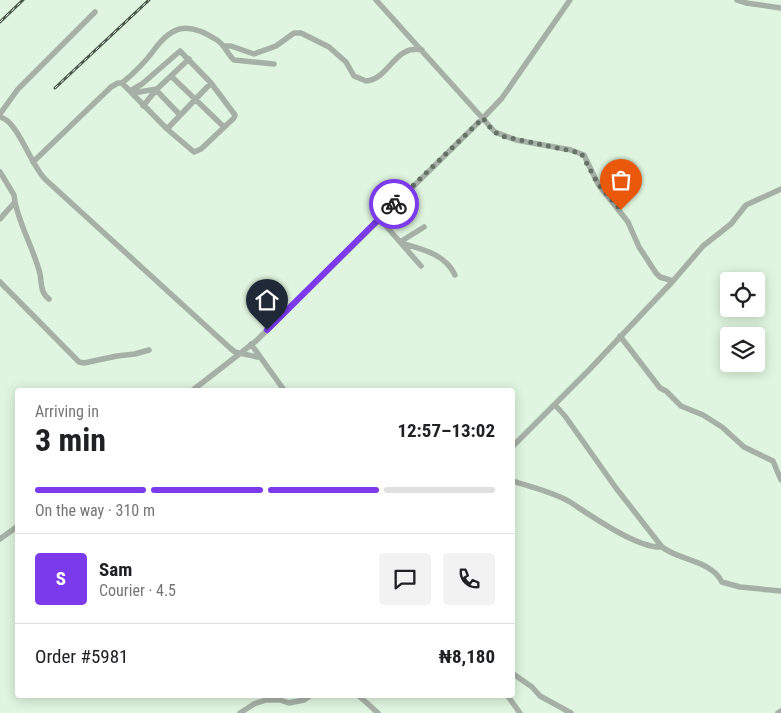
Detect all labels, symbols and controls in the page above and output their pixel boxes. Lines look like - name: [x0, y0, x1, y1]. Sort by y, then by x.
- pin: [600, 159, 642, 210]
- icon: bag: [607, 166, 635, 194]
- courier: [369, 179, 419, 229]
- icon: bike: [380, 190, 408, 218]
- map controls: [720, 272, 765, 372]
- button: locate: [720, 272, 765, 317]
- pin: [246, 279, 288, 330]
- icon: home: [253, 286, 281, 314]
- button: layers: [720, 327, 765, 372]
- text: Arriving in: [35, 402, 99, 421]
- text: 12:57–13:02: [397, 419, 495, 442]
- text: 3 min: [35, 421, 106, 459]
- text: On the way · 310 m: [35, 501, 155, 520]
- button: chat: [379, 553, 431, 605]
- button: phone: [443, 553, 495, 605]
- text: Sam: [99, 558, 132, 581]
- text: S: [56, 567, 66, 590]
- text: Courier · 4.5: [99, 581, 176, 600]
- text: Order #5981: [35, 645, 128, 668]
- text: ₦8,180: [438, 645, 495, 668]

